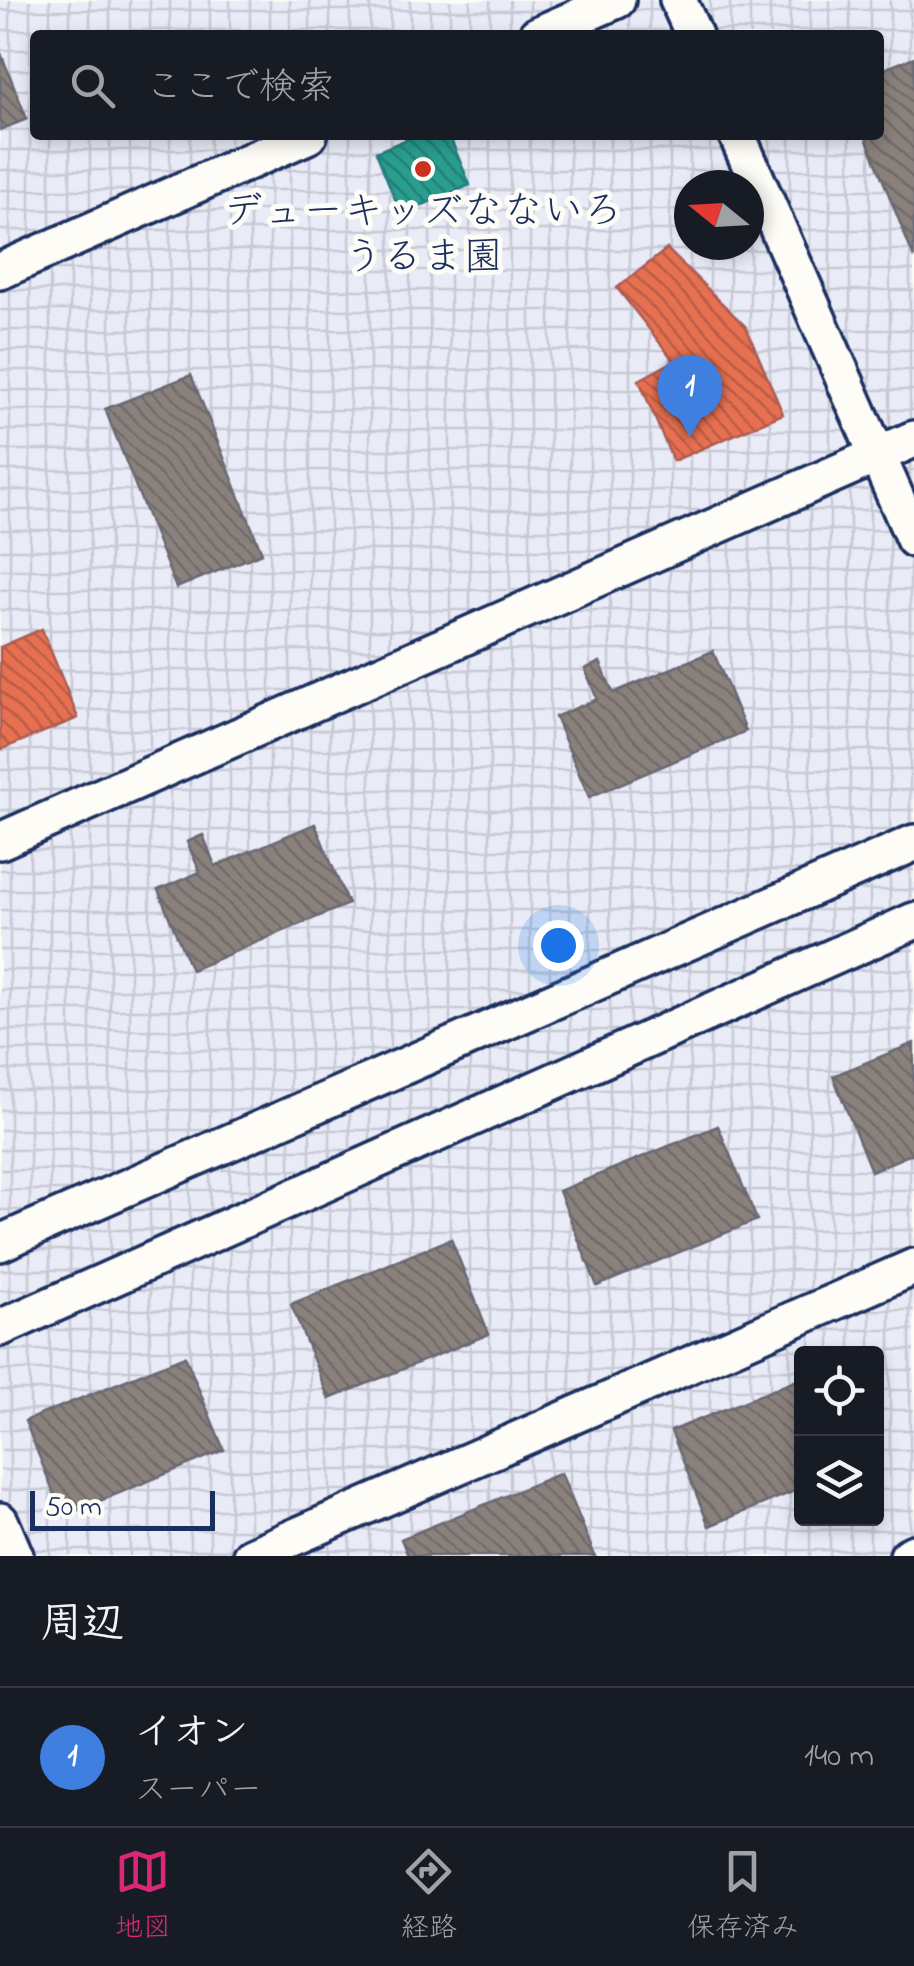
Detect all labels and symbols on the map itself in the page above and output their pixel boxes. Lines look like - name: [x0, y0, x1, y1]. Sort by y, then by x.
- marker: デューキッズなないろ うるま園: [412, 158, 434, 180]
- north arrow: [674, 170, 764, 260]
- place label: デューキッズなないろ うるま園: [223, 184, 623, 289]
- pin: 1: [658, 354, 722, 437]
- your location: [533, 920, 584, 971]
- scale bar: [30, 1486, 215, 1530]

